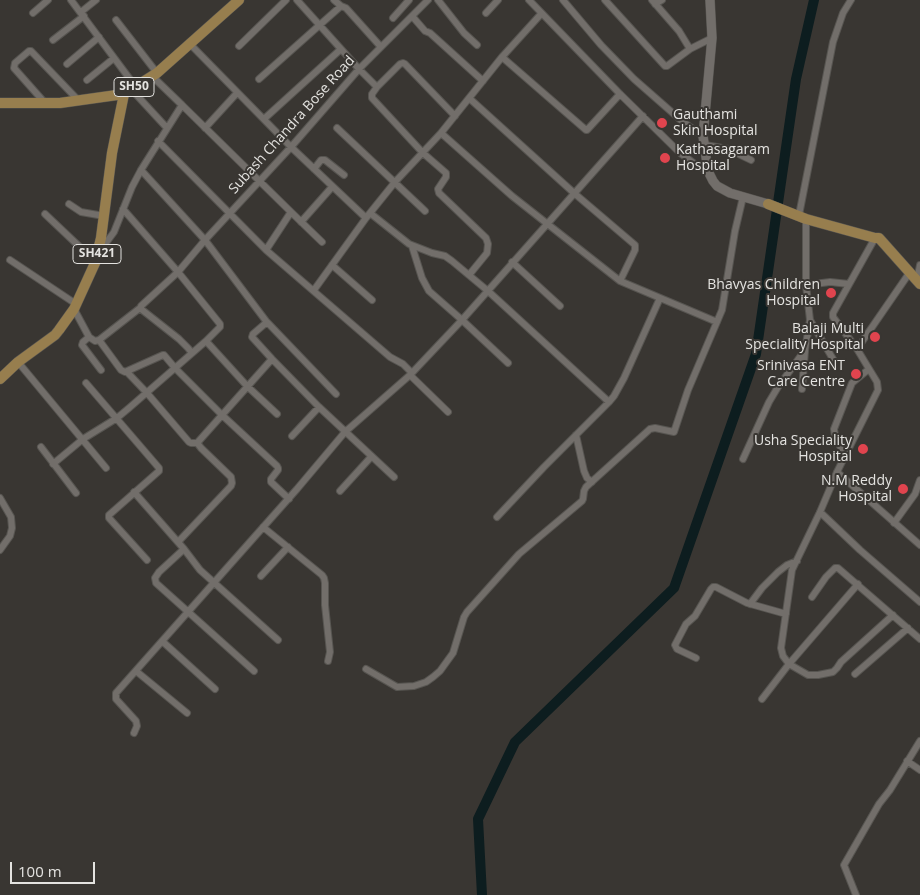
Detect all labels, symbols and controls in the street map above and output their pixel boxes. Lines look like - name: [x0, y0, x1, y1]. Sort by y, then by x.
- street label: Subash Chandra Bose Road: [226, 52, 358, 198]
- road number: SH50: [114, 77, 154, 96]
- place label: Gauthami Skin Hospital: [673, 107, 758, 140]
- marker: Gauthami Skin Hospital: [655, 116, 669, 130]
- place label: Kathasagaram Hospital: [676, 142, 770, 174]
- marker: Kathasagaram Hospital: [658, 151, 672, 165]
- road number: SH421: [73, 244, 121, 264]
- place label: Bhavyas Children Hospital: [707, 277, 820, 310]
- marker: Bhavyas Children Hospital: [824, 286, 838, 300]
- place label: Balaji Multi Speciality Hospital: [745, 321, 864, 354]
- marker: Balaji Multi Speciality Hospital: [868, 330, 882, 344]
- place label: Srinivasa ENT Care Centre: [757, 358, 845, 391]
- marker: Srinivasa ENT Care Centre: [849, 367, 863, 381]
- place label: Usha Speciality Hospital: [754, 433, 852, 466]
- marker: Usha Speciality Hospital: [856, 442, 870, 456]
- place label: N.M Reddy Hospital: [821, 473, 892, 506]
- marker: N.M Reddy Hospital: [896, 482, 910, 496]
- scale bar: [12, 852, 98, 884]
- text: 100 m: [18, 861, 62, 881]

